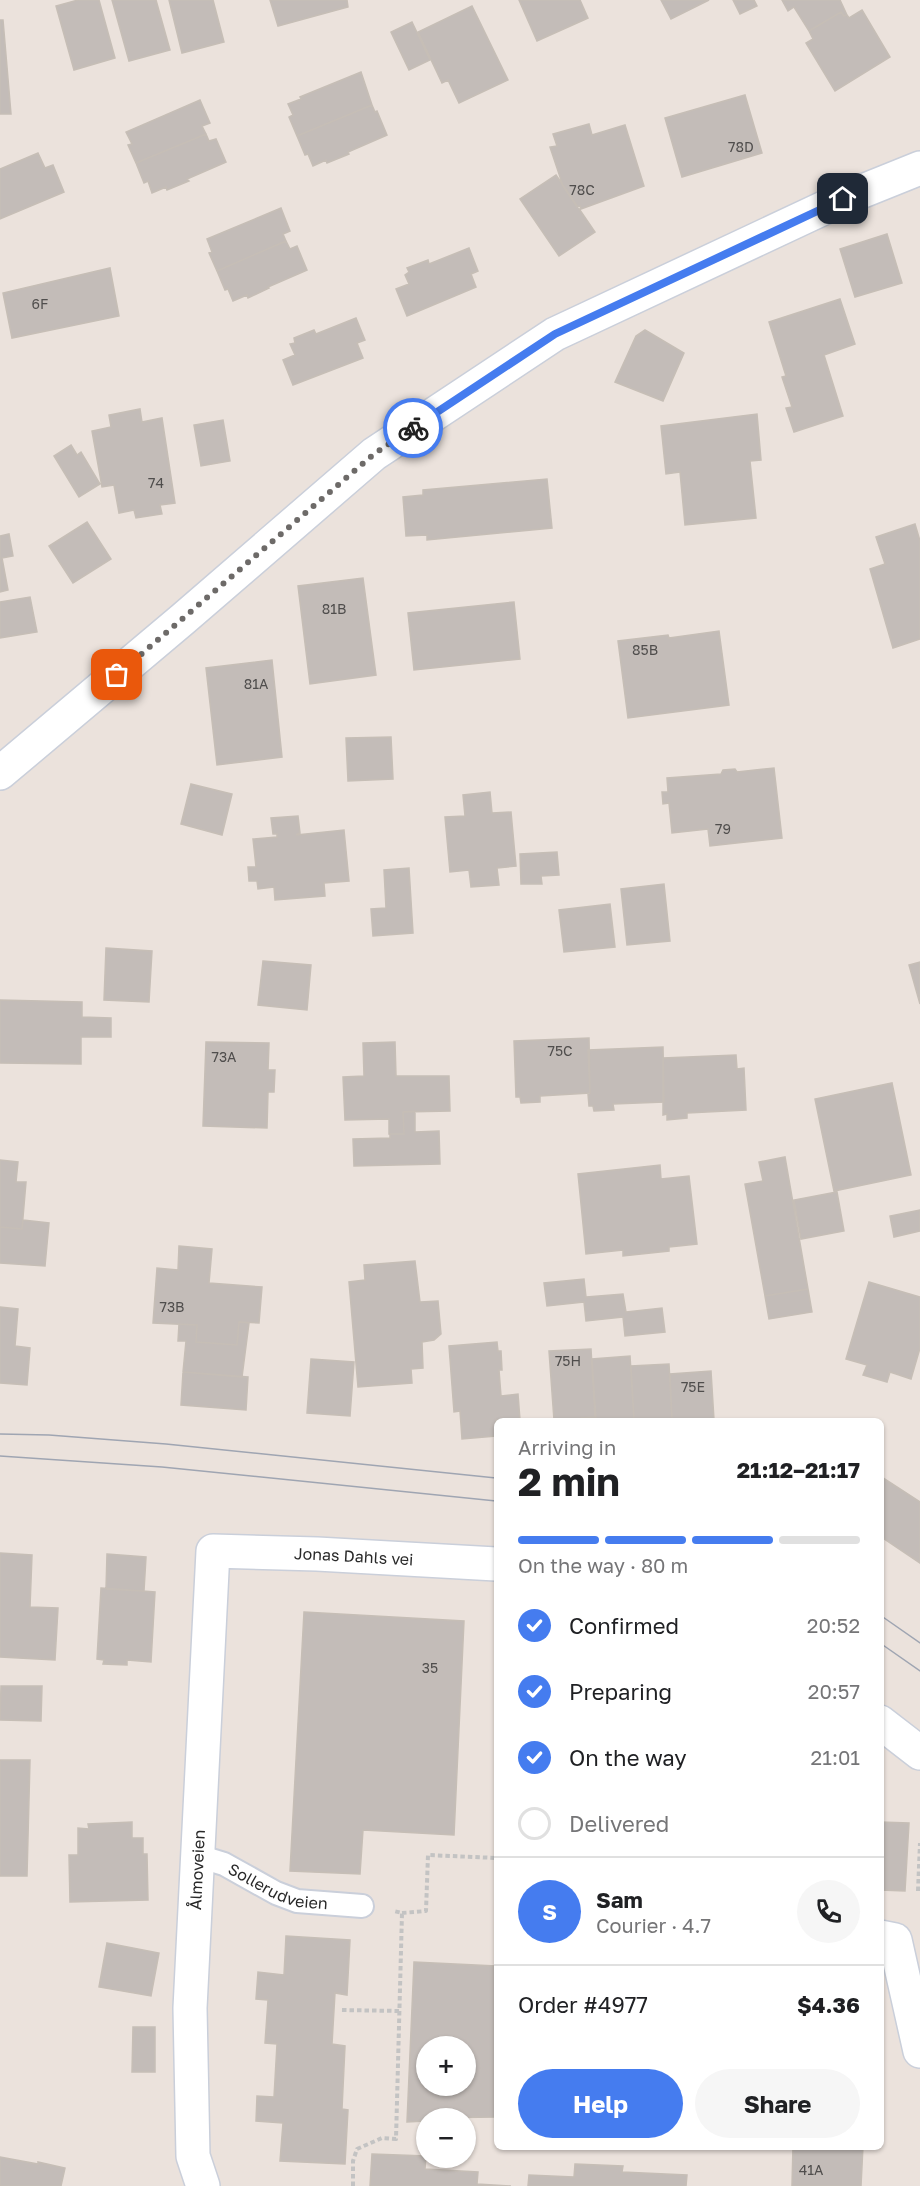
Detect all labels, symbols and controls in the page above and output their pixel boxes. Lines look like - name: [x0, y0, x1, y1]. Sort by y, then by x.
- house number: 78D: [728, 138, 754, 155]
- pin: [817, 173, 868, 224]
- house number: 78C: [569, 181, 595, 198]
- icon: home: [826, 182, 859, 215]
- house number: 6F: [32, 295, 48, 312]
- courier: [383, 398, 443, 458]
- icon: bike: [397, 412, 430, 445]
- house number: 74: [148, 474, 164, 491]
- house number: 81B: [322, 600, 346, 617]
- house number: 85B: [632, 641, 658, 658]
- pin: [91, 649, 142, 700]
- icon: bag: [100, 658, 133, 691]
- house number: 81A: [244, 675, 269, 692]
- house number: 79: [715, 820, 731, 837]
- house number: 75C: [547, 1042, 573, 1059]
- house number: 73A: [212, 1048, 237, 1065]
- house number: 73B: [160, 1298, 185, 1315]
- house number: 75H: [555, 1352, 581, 1369]
- house number: 75E: [681, 1378, 705, 1395]
- text: Arriving in: [518, 1435, 616, 1459]
- text: 21:12–21:17: [737, 1456, 860, 1483]
- text: 2 min: [518, 1458, 620, 1505]
- street label: Jonas Dahls vei: [294, 1543, 414, 1569]
- text: On the way · 80 m: [518, 1553, 688, 1577]
- icon: check: [518, 1609, 551, 1642]
- text: Confirmed: [569, 1612, 679, 1639]
- text: 20:52: [807, 1613, 860, 1637]
- house number: 35: [422, 1659, 438, 1676]
- icon: check: [518, 1675, 551, 1708]
- text: Preparing: [569, 1678, 672, 1705]
- text: 20:57: [808, 1679, 860, 1703]
- icon: check: [518, 1741, 551, 1774]
- text: On the way: [569, 1744, 687, 1771]
- text: 21:01: [811, 1745, 860, 1769]
- text: Delivered: [569, 1810, 669, 1837]
- street label: Ålmoveien: [185, 1829, 209, 1910]
- street label: Sollerudveien: [225, 1858, 329, 1913]
- button: phone: [797, 1880, 860, 1943]
- text: Sam: [596, 1886, 643, 1913]
- text: S: [542, 1898, 557, 1925]
- text: Courier · 4.7: [596, 1913, 711, 1937]
- text: Order #4977: [518, 1991, 648, 2018]
- text: $4.36: [797, 1991, 860, 2018]
- map controls: [416, 2036, 476, 2168]
- button: +: [416, 2036, 476, 2096]
- button: Help: [518, 2069, 683, 2138]
- button: Share: [695, 2069, 860, 2138]
- button: −: [416, 2108, 476, 2168]
- house number: 41A: [799, 2161, 824, 2178]

